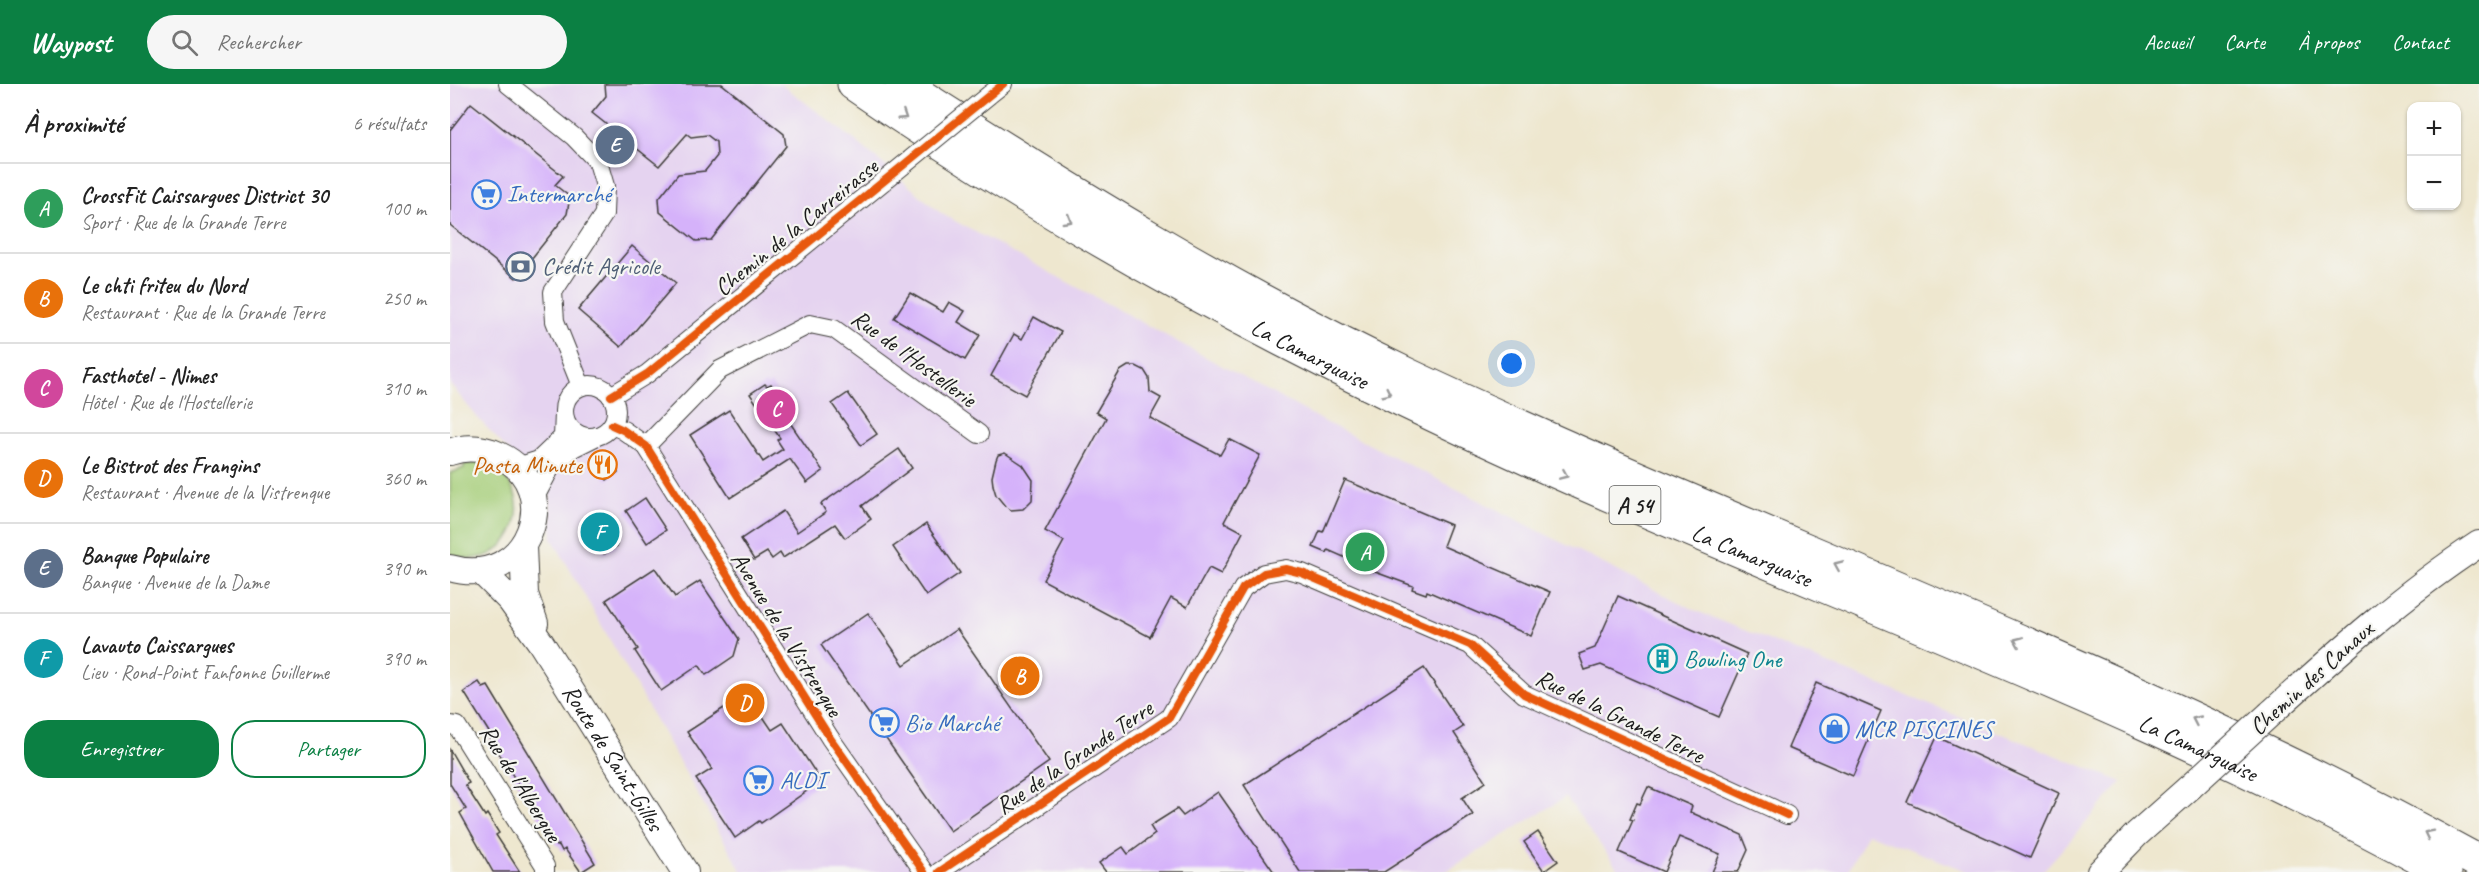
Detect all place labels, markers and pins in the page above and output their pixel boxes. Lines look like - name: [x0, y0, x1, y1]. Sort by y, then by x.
- pin: E: [596, 122, 634, 168]
- supermarket icon: Intermarché: [470, 178, 502, 210]
- place label: Intermarché: [507, 179, 615, 209]
- bank icon: Crédit Agricole: [505, 250, 537, 282]
- place label: Crédit Agricole: [542, 251, 662, 281]
- pin: C: [756, 386, 796, 432]
- restaurant icon: Pasta Minute: [587, 449, 619, 481]
- place label: Pasta Minute: [473, 450, 584, 480]
- pin: F: [580, 510, 620, 554]
- pin: A: [1346, 530, 1384, 574]
- building icon: Bowling One: [1647, 643, 1679, 675]
- place label: Bowling One: [1684, 644, 1783, 674]
- pin: B: [1000, 654, 1040, 698]
- pin: D: [726, 680, 764, 726]
- supermarket icon: Bio Marché: [868, 707, 900, 739]
- place label: Bio Marché: [905, 708, 1004, 738]
- shop icon: MCR PISCINES: [1818, 713, 1850, 745]
- place label: MCR PISCINES: [1855, 714, 1996, 744]
- supermarket icon: ALDI: [743, 764, 775, 796]
- place label: ALDI: [780, 765, 831, 795]

